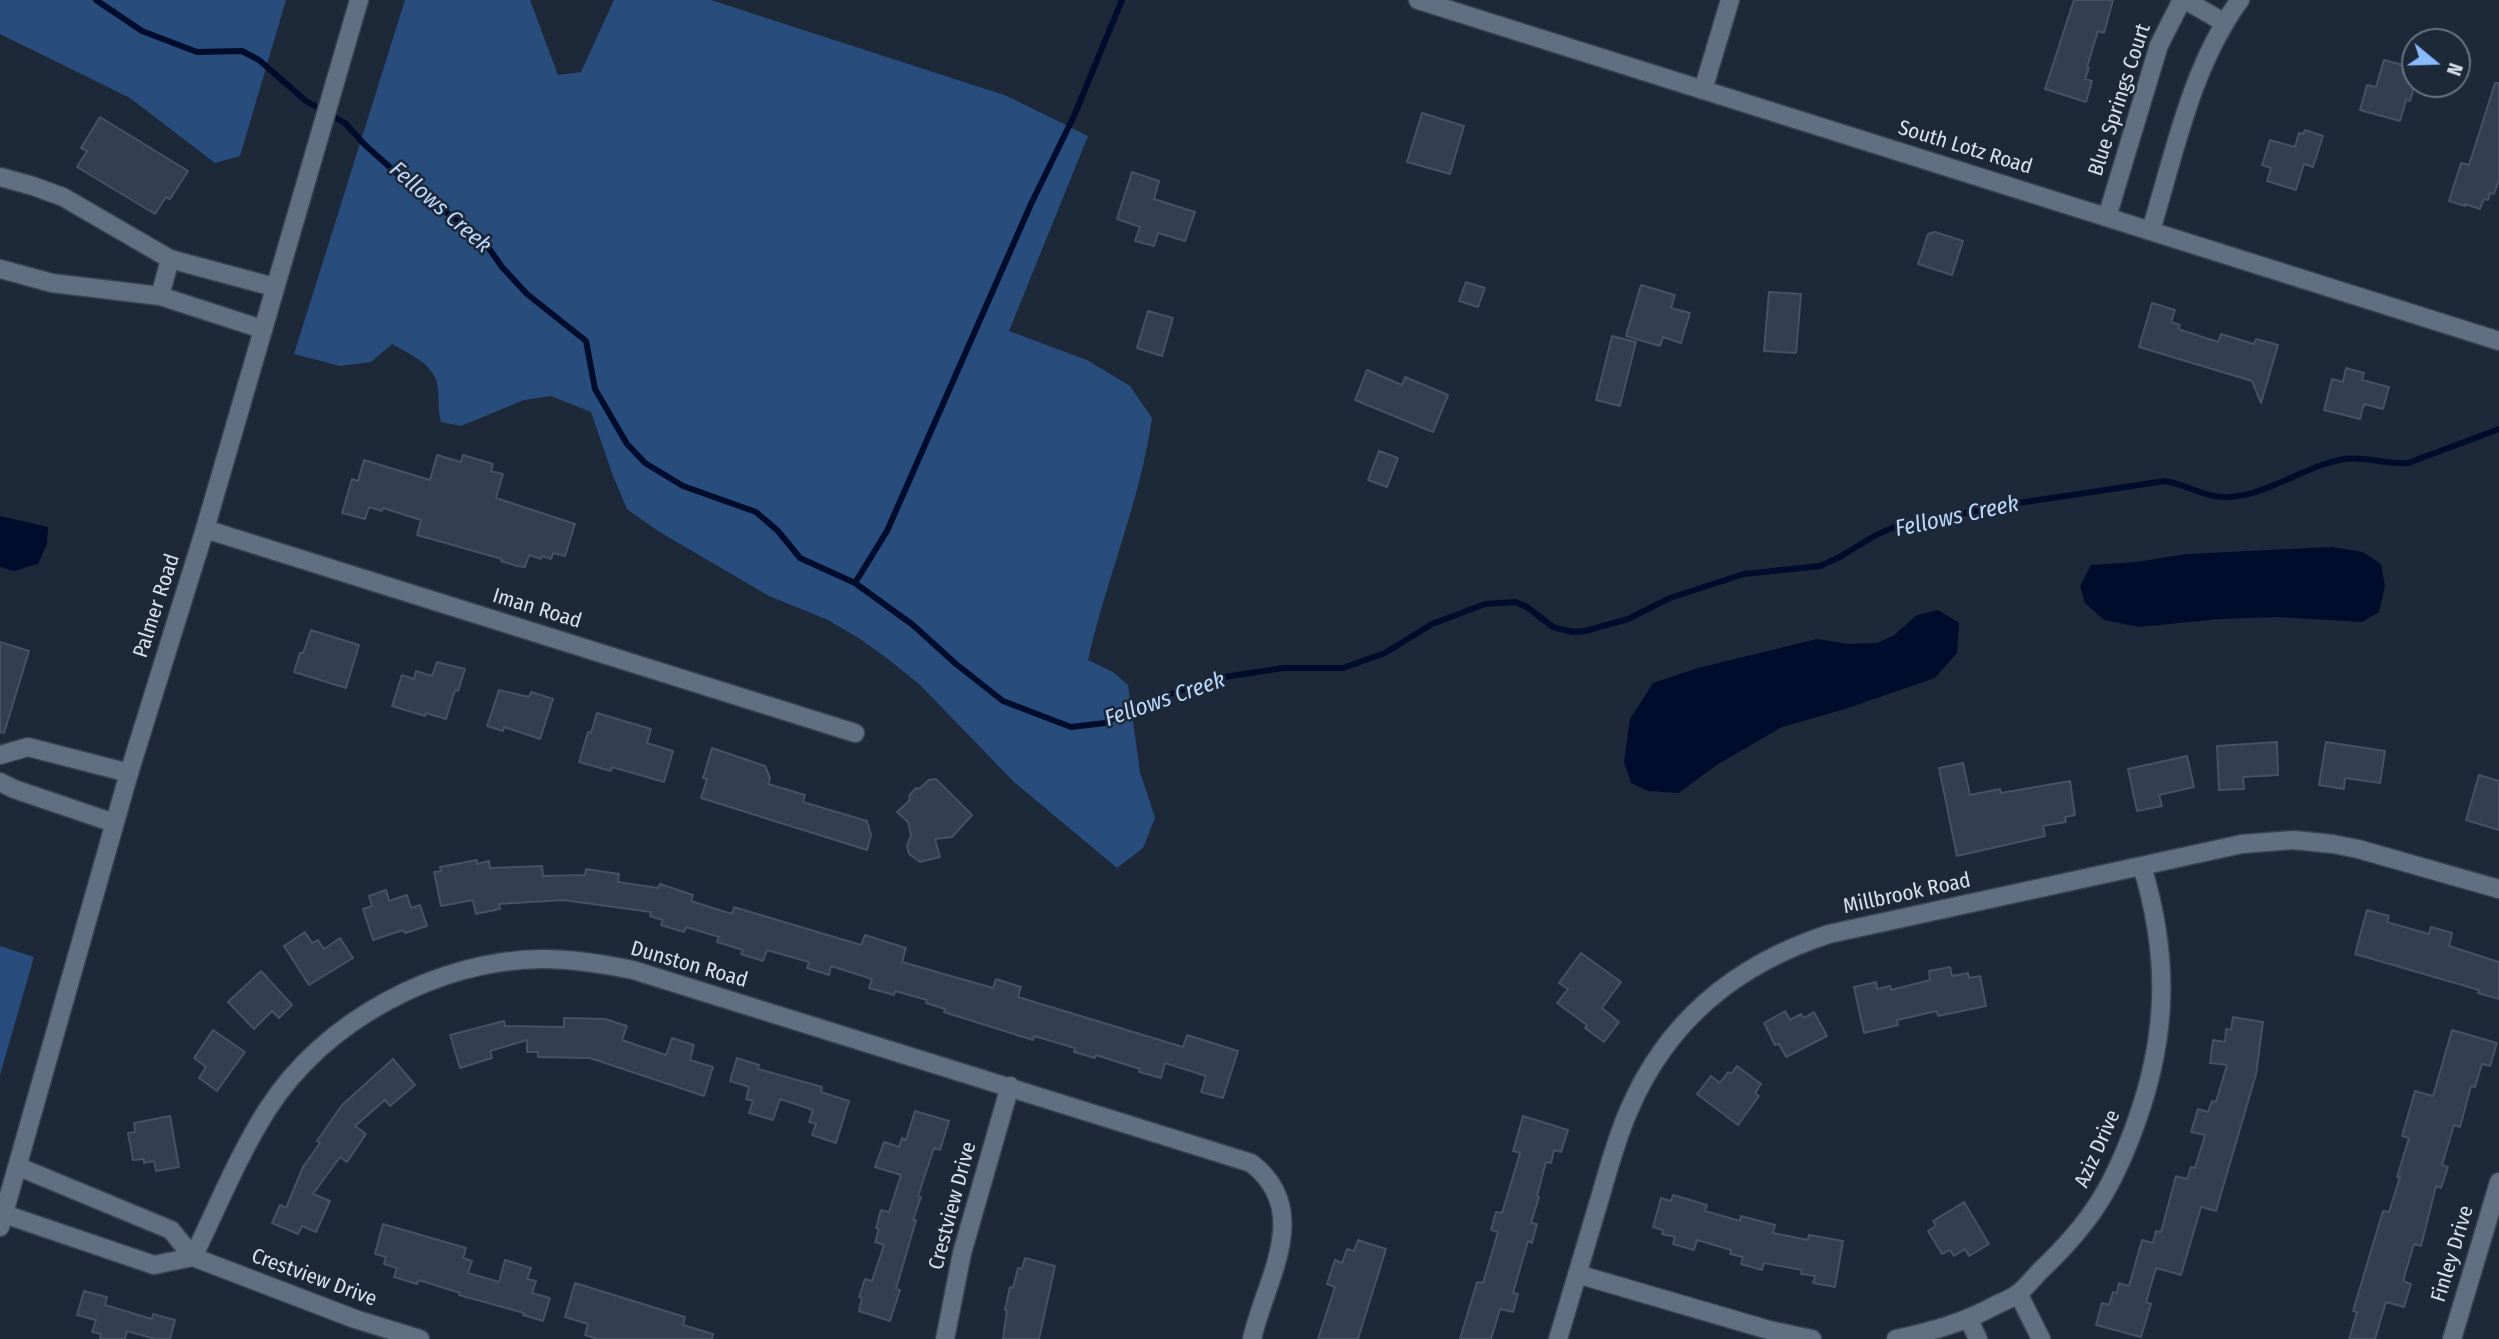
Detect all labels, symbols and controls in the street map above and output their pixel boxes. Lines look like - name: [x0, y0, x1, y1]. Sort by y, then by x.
- street label: Blue Springs Court: [2083, 21, 2157, 179]
- north arrow: [2401, 28, 2471, 98]
- text: N: [2442, 60, 2467, 78]
- street label: South Lotz Road: [1895, 116, 2035, 180]
- water label: Fellows Creek: [384, 156, 496, 260]
- water label: Fellows Creek: [1893, 490, 2021, 544]
- street label: Palmer Road: [128, 551, 186, 661]
- street label: Iman Road: [490, 584, 584, 634]
- water label: Fellows Creek: [1101, 666, 1229, 734]
- street label: Millbrook Road: [1841, 868, 1973, 920]
- street label: Dunston Road: [628, 936, 750, 994]
- street label: Aziz Drive: [2070, 1106, 2126, 1192]
- street label: Crestview Drive: [924, 1139, 982, 1273]
- street label: Finley Drive: [2426, 1203, 2480, 1305]
- street label: Crestview Drive: [248, 1244, 380, 1312]

